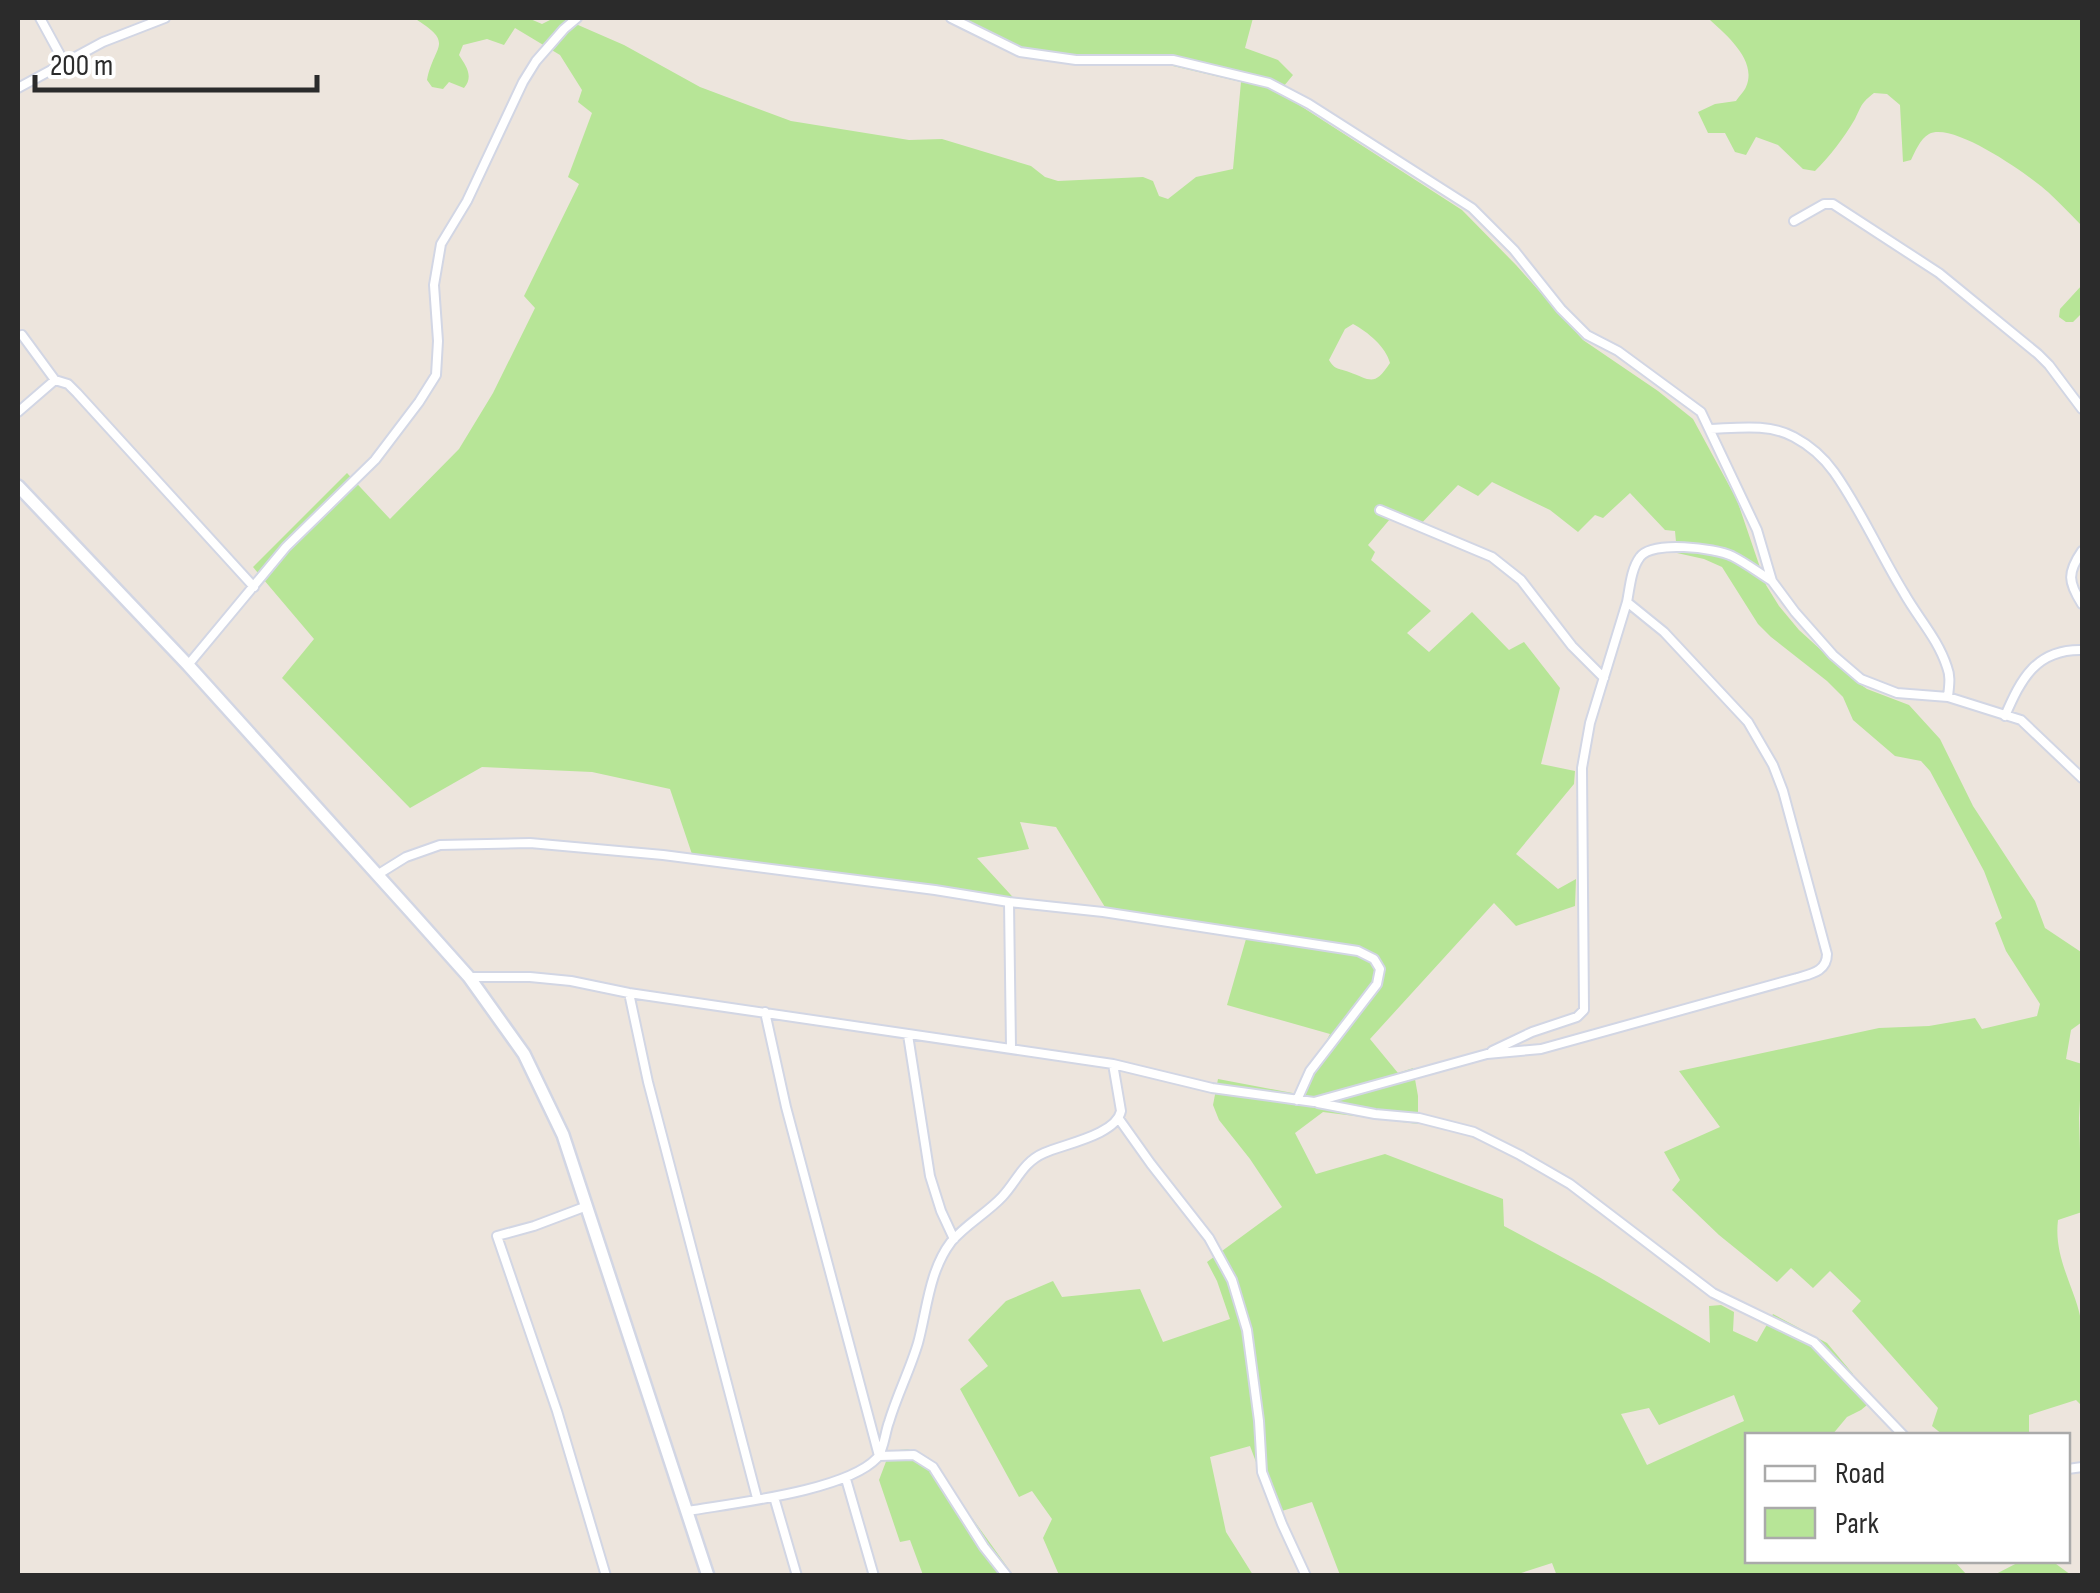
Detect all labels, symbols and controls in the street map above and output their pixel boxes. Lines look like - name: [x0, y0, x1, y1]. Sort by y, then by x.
- scale bar: [35, 30, 318, 92]
- text: 200 m: [50, 48, 113, 84]
- legend: [1745, 1433, 2070, 1563]
- text: Road: [1835, 1456, 1885, 1492]
- text: Park: [1835, 1506, 1879, 1542]

